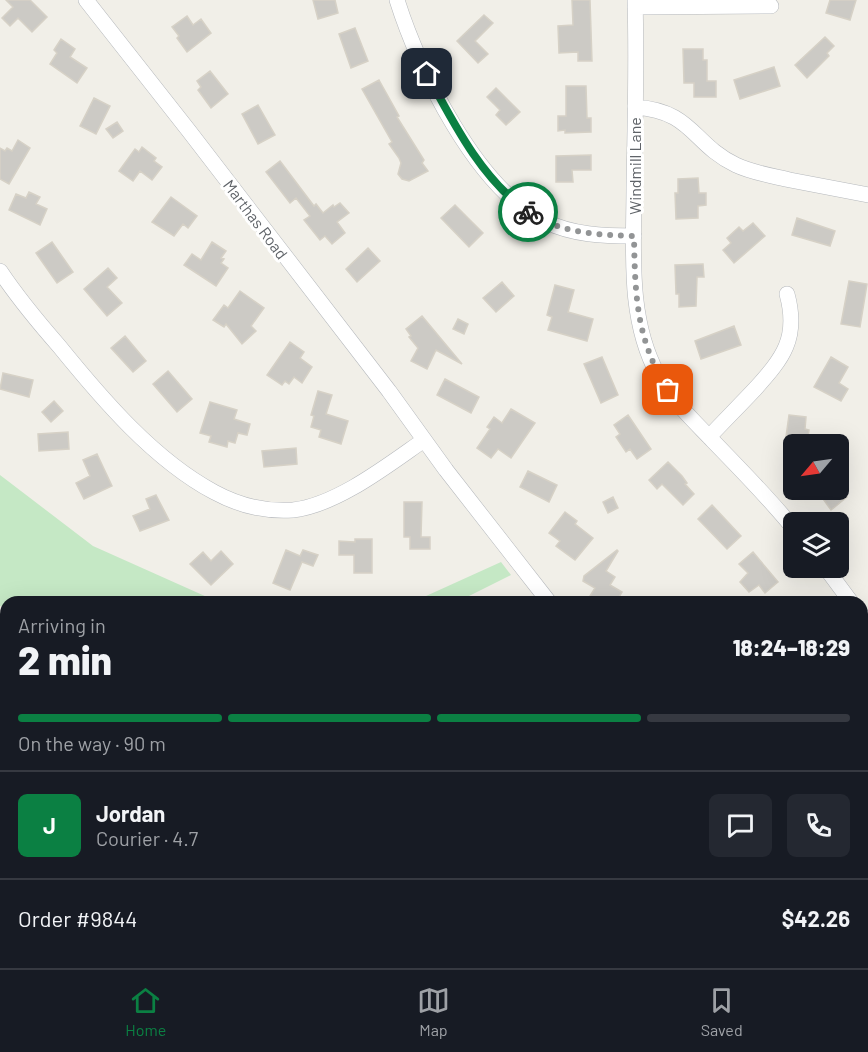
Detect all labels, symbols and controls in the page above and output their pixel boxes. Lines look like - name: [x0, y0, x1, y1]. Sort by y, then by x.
- pin: [401, 48, 452, 99]
- icon: home: [410, 57, 443, 90]
- street label: Windmill Lane: [625, 117, 644, 215]
- street label: Marthas Road: [220, 176, 292, 262]
- courier: [498, 182, 558, 242]
- icon: bike: [512, 196, 545, 229]
- pin: [642, 364, 693, 415]
- icon: bag: [651, 373, 684, 406]
- north arrow: [783, 434, 849, 500]
- map controls: [783, 434, 849, 578]
- button: layers: [783, 512, 849, 578]
- text: Arriving in: [18, 613, 106, 637]
- text: 18:24–18:29: [733, 634, 850, 660]
- text: 2 min: [18, 636, 112, 683]
- text: On the way · 90 m: [18, 731, 166, 755]
- button: chat: [709, 794, 772, 857]
- button: phone: [787, 794, 850, 857]
- text: Jordan: [96, 800, 165, 826]
- text: J: [43, 812, 56, 838]
- text: Courier · 4.7: [96, 826, 198, 850]
- text: Order #9844: [18, 905, 137, 931]
- text: $42.26: [782, 905, 850, 931]
- tab: Home: [125, 984, 166, 1039]
- tab: Map: [417, 984, 450, 1039]
- tab: Saved: [701, 984, 743, 1039]

